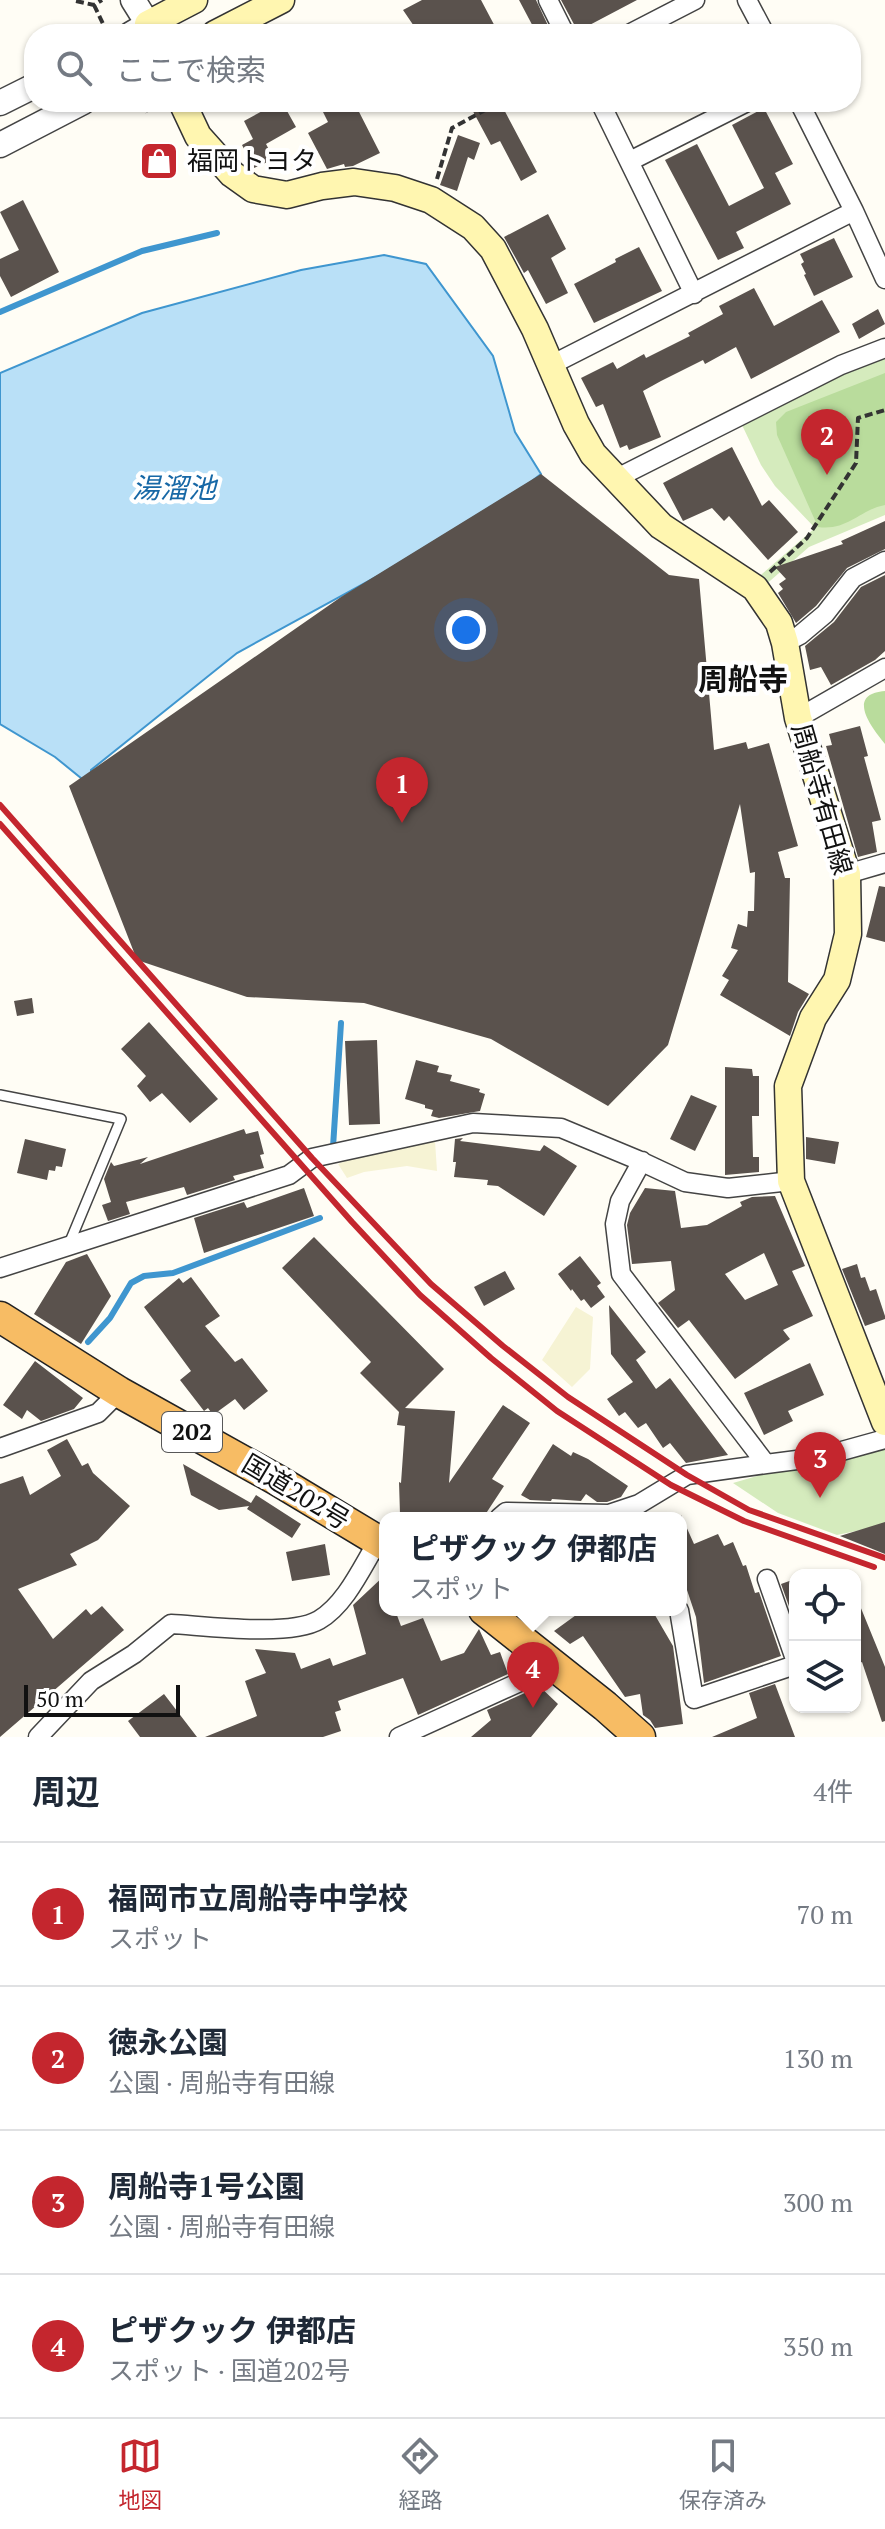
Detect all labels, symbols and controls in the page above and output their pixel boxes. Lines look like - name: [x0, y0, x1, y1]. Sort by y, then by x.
- search box: [24, 24, 861, 112]
- icon: search: [52, 46, 96, 90]
- text: ここで検索: [116, 50, 266, 90]
- shop icon: 福岡トヨタ: [138, 140, 180, 182]
- place label: 福岡トヨタ: [187, 143, 317, 177]
- pin: 2: [801, 409, 853, 475]
- water label: 湯溜池: [132, 469, 219, 506]
- your location: [446, 610, 486, 650]
- district label: 周船寺: [698, 659, 788, 699]
- street label: 周船寺有田線: [785, 719, 861, 878]
- pin: 1: [376, 757, 428, 823]
- road number: 202: [162, 1412, 222, 1452]
- pin: 3: [794, 1432, 846, 1498]
- street label: 国道202号: [237, 1446, 357, 1537]
- popup: [379, 1512, 687, 1616]
- text: ピザクック 伊都店: [409, 1528, 657, 1568]
- map controls: [789, 1569, 861, 1713]
- button: locate: [789, 1569, 861, 1641]
- text: スポット: [409, 1571, 513, 1605]
- button: layers: [789, 1641, 861, 1713]
- pin: 4: [507, 1642, 559, 1708]
- scale bar: [24, 1681, 180, 1717]
- text: 50 m: [36, 1684, 84, 1713]
- text: 周辺: [32, 1769, 100, 1814]
- text: 4件: [813, 1774, 853, 1808]
- text: 福岡市立周船寺中学校: [108, 1878, 408, 1918]
- text: 1: [51, 1897, 65, 1931]
- text: 70 m: [797, 1897, 853, 1931]
- text: スポット: [108, 1921, 212, 1955]
- text: 徳永公園: [108, 2022, 228, 2062]
- text: 2: [51, 2041, 65, 2075]
- text: 130 m: [783, 2041, 853, 2075]
- text: 公園 · 周船寺有田線: [108, 2065, 335, 2099]
- text: 周船寺1号公園: [108, 2166, 305, 2206]
- text: 3: [51, 2185, 65, 2219]
- text: 300 m: [783, 2185, 853, 2219]
- text: 公園 · 周船寺有田線: [108, 2209, 335, 2243]
- text: ピザクック 伊都店: [108, 2310, 356, 2350]
- text: 4: [51, 2329, 65, 2363]
- text: 350 m: [783, 2329, 853, 2363]
- text: スポット · 国道202号: [108, 2353, 350, 2387]
- tab: 地図: [118, 2434, 162, 2514]
- tab: 経路: [398, 2434, 443, 2514]
- tab: 保存済み: [679, 2434, 767, 2514]

